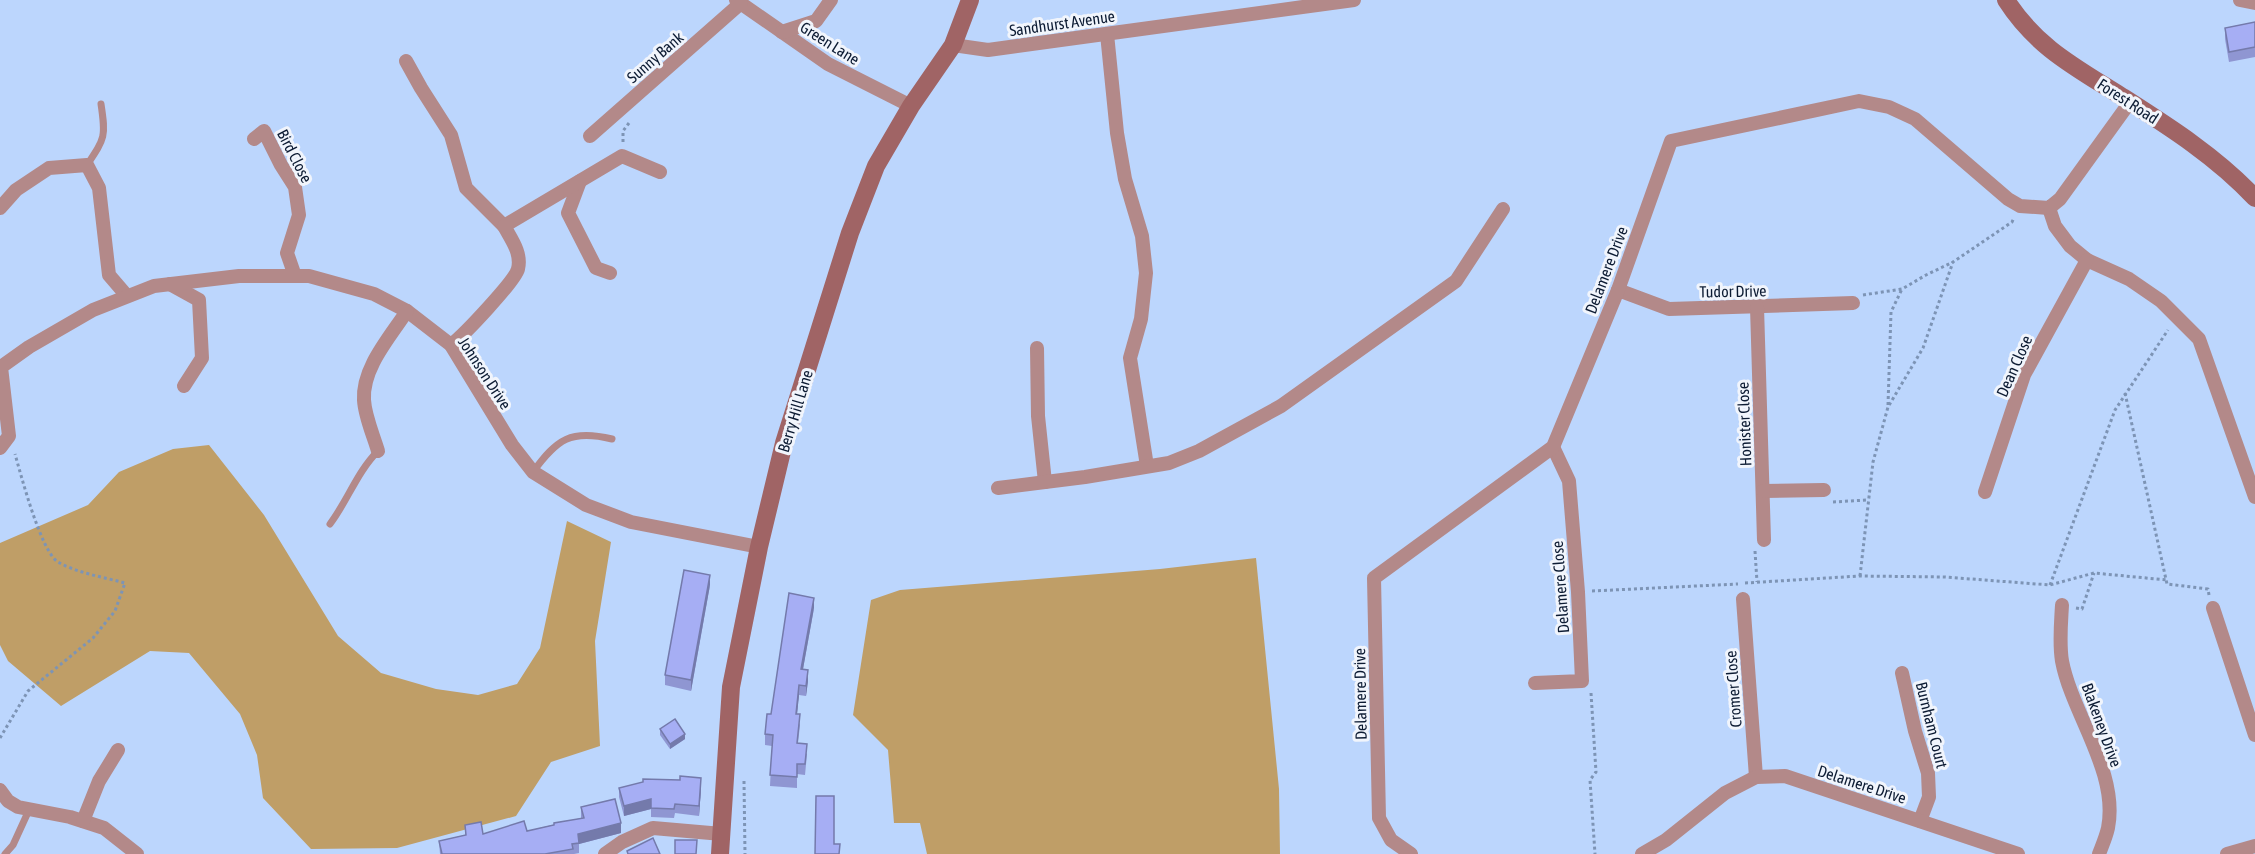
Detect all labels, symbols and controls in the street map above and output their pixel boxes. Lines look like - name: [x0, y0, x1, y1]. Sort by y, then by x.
- street label: Sandhurst Avenue: [1008, 7, 1116, 39]
- street label: Green Lane: [797, 18, 863, 68]
- street label: Sunny Bank: [623, 28, 687, 87]
- street label: Forest Road: [2094, 75, 2162, 127]
- street label: Bird Close: [274, 126, 316, 186]
- street label: Delamere Drive: [1581, 224, 1631, 316]
- street label: Tudor Drive: [1699, 281, 1767, 301]
- street label: Dean Close: [1992, 332, 2036, 400]
- street label: Johnson Drive: [455, 334, 515, 412]
- street label: Berry Hill Lane: [774, 368, 817, 455]
- street label: Honister Close: [1734, 382, 1754, 466]
- street label: Delamere Close: [1548, 540, 1572, 634]
- street label: Delamere Drive: [1350, 648, 1370, 740]
- street label: Cromer Close: [1721, 650, 1745, 728]
- street label: Burnham Court: [1913, 680, 1952, 770]
- street label: Blakeney Drive: [2078, 681, 2125, 770]
- street label: Delamere Drive: [1816, 761, 1908, 807]

